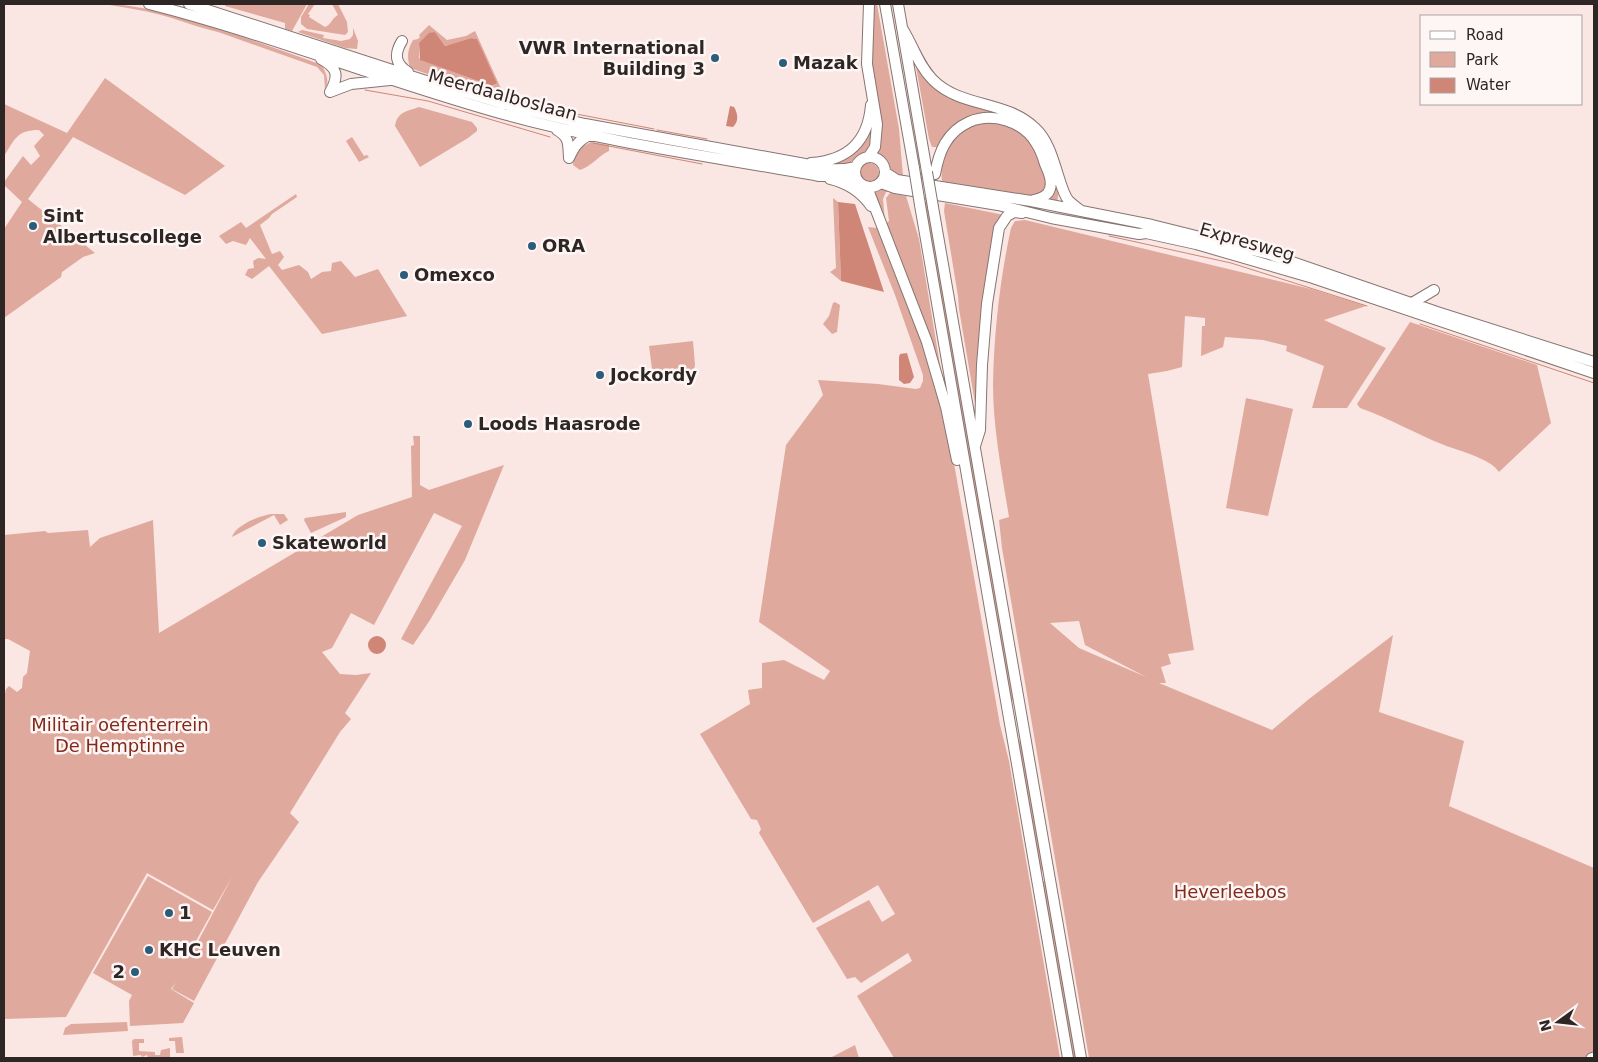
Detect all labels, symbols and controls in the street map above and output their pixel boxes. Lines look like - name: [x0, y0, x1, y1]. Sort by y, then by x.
- legend: [1420, 15, 1583, 105]
- text: Road: [1466, 26, 1504, 44]
- place label: VWR International Building 3: [519, 37, 705, 79]
- text: Park: [1466, 51, 1499, 69]
- marker: VWR International Building 3: [709, 52, 721, 64]
- place label: Mazak: [793, 52, 859, 73]
- marker: Mazak: [777, 57, 789, 69]
- street label: Meerdaalboslaan: [426, 65, 580, 125]
- text: Water: [1466, 76, 1511, 94]
- place label: Sint Albertuscollege: [43, 205, 202, 247]
- street label: Expresweg: [1197, 218, 1297, 265]
- marker: Sint Albertuscollege: [27, 220, 39, 232]
- place label: ORA: [542, 235, 585, 256]
- marker: ORA: [526, 240, 538, 252]
- place label: Omexco: [414, 264, 495, 285]
- marker: Omexco: [398, 269, 410, 281]
- place label: Jockordy: [608, 364, 697, 385]
- marker: Jockordy: [594, 369, 606, 381]
- place label: Loods Haasrode: [478, 413, 640, 434]
- marker: Loods Haasrode: [462, 418, 474, 430]
- place label: Skateworld: [272, 532, 387, 553]
- marker: Skateworld: [256, 537, 268, 549]
- park label: Militair oefenterrein De Hemptinne: [31, 714, 209, 756]
- park label: Heverleebos: [1174, 881, 1286, 902]
- place label: 1: [179, 902, 192, 923]
- marker: 1: [163, 907, 175, 919]
- place label: KHC Leuven: [159, 939, 281, 960]
- marker: KHC Leuven: [143, 944, 155, 956]
- place label: 2: [112, 961, 125, 982]
- marker: 2: [129, 966, 141, 978]
- north arrow: [1533, 997, 1583, 1047]
- text: N: [1536, 1018, 1555, 1033]

